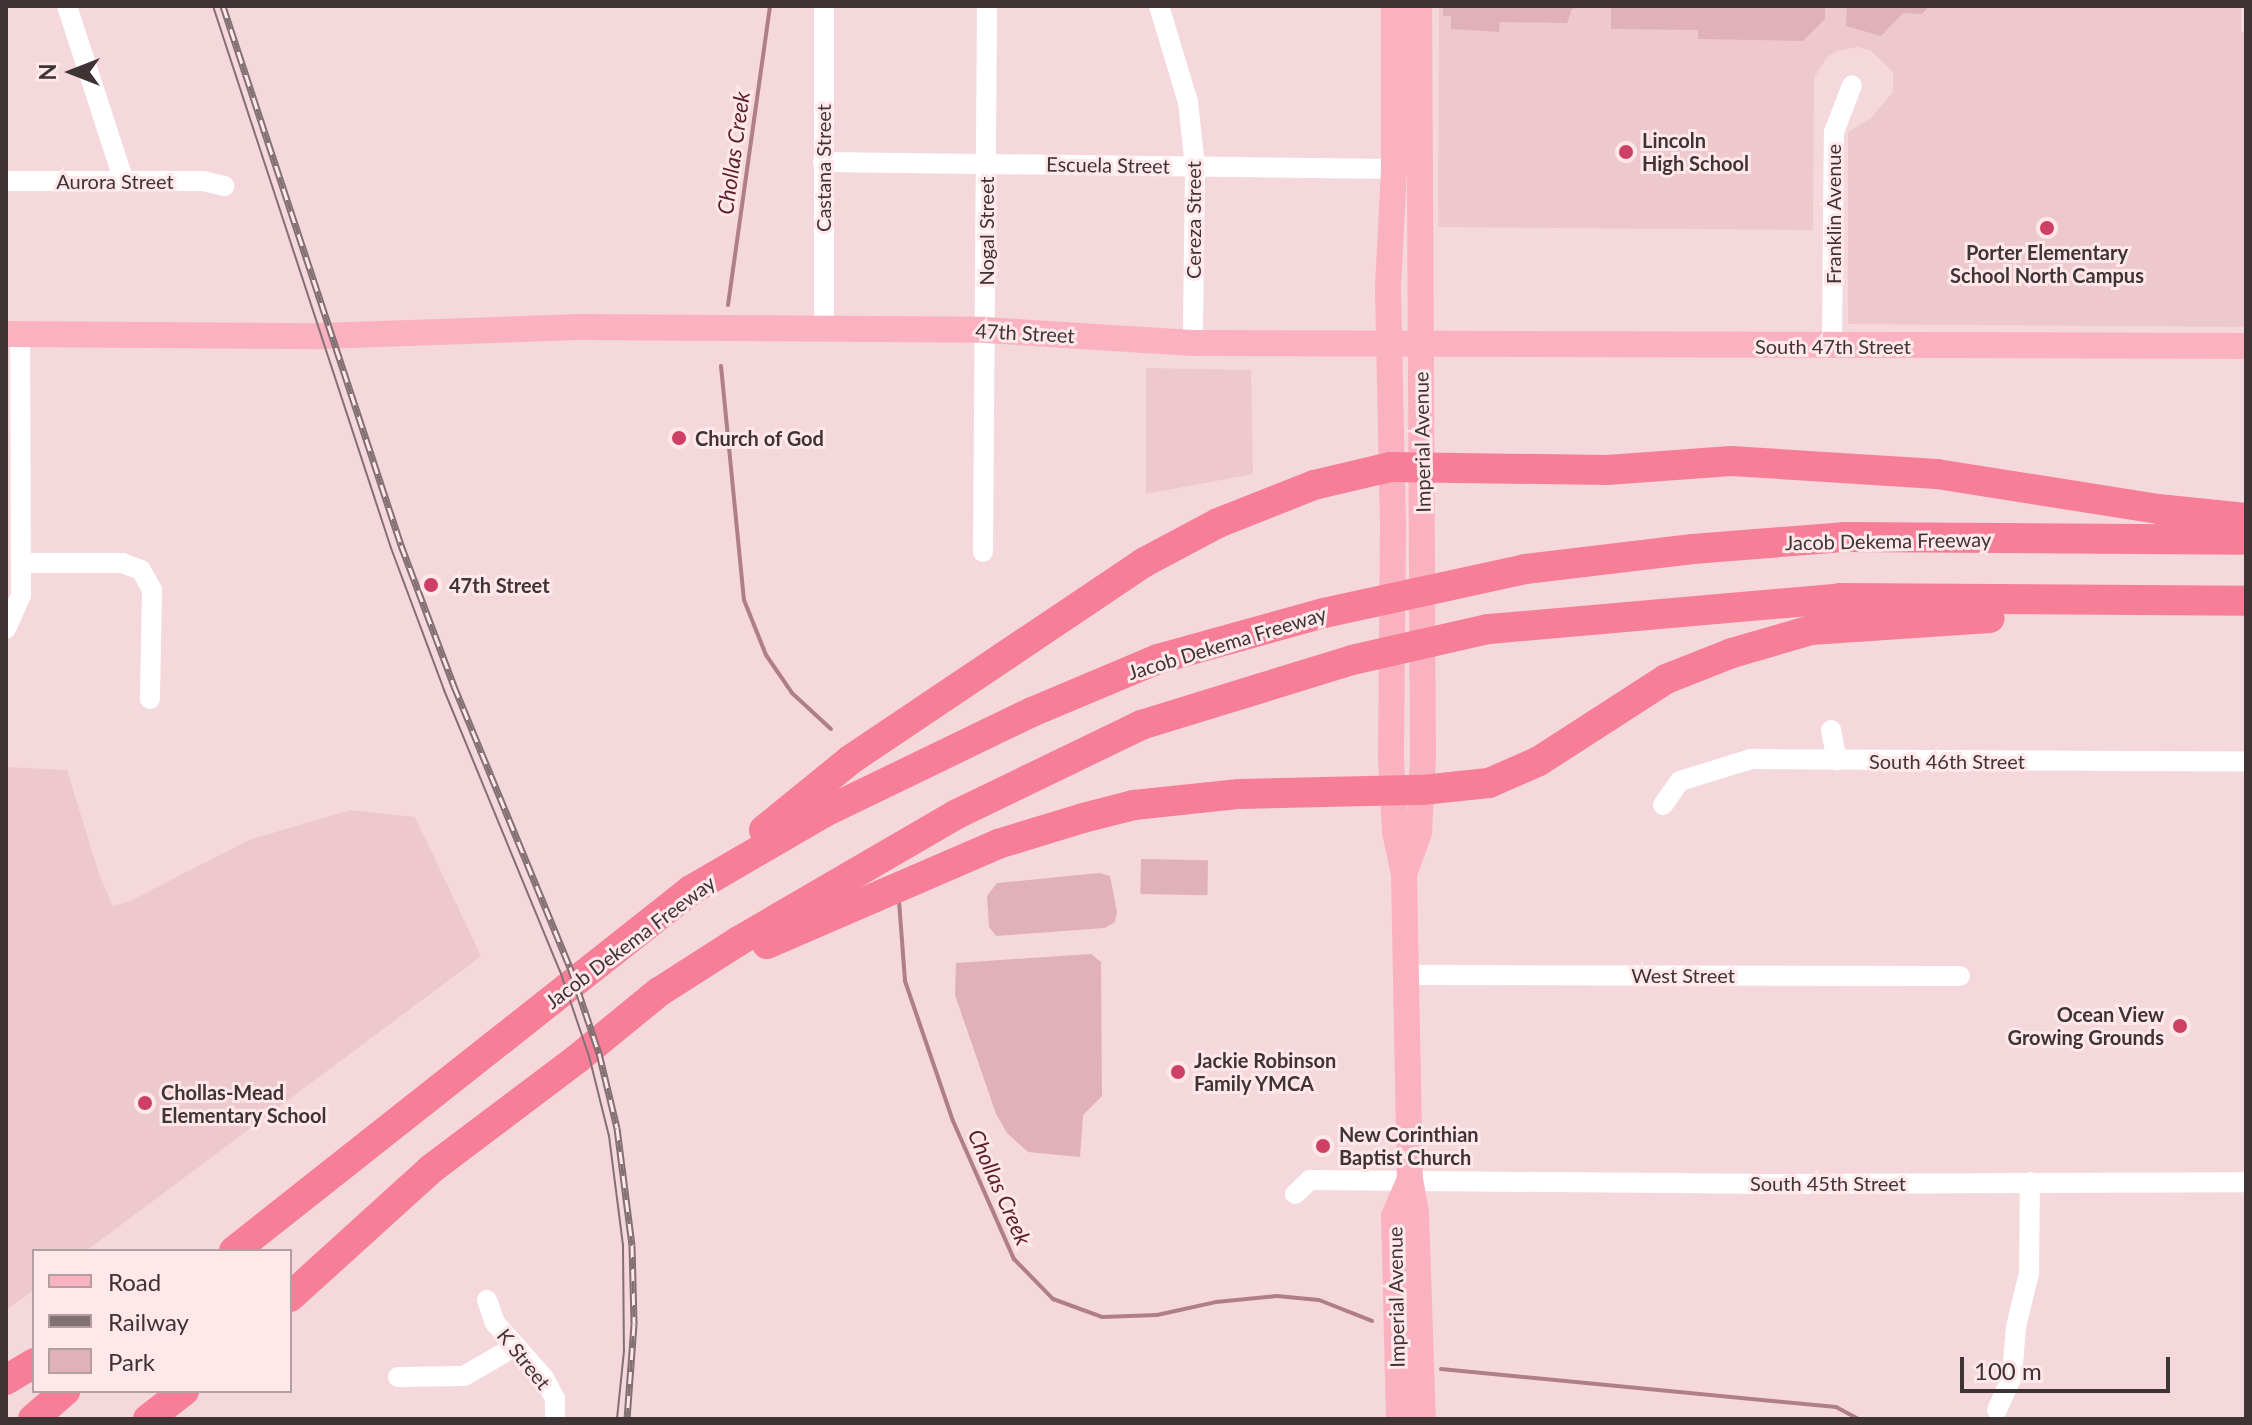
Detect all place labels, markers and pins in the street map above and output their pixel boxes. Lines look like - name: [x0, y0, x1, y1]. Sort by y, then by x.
- place label: Lincoln High School: [1642, 128, 1749, 175]
- marker: Lincoln High School: [1617, 143, 1635, 161]
- marker: Porter Elementary School North Campus: [2038, 219, 2056, 237]
- place label: Porter Elementary School North Campus: [1950, 240, 2144, 287]
- place label: Church of God: [695, 426, 824, 450]
- marker: Church of God: [670, 429, 688, 447]
- place label: 47th Street: [449, 573, 550, 597]
- marker: 47th Street: [420, 574, 442, 596]
- place label: Ocean View Growing Grounds: [2008, 1002, 2164, 1049]
- marker: Ocean View Growing Grounds: [2171, 1017, 2189, 1035]
- place label: Jackie Robinson Family YMCA: [1194, 1048, 1336, 1095]
- marker: Jackie Robinson Family YMCA: [1169, 1063, 1187, 1081]
- place label: Chollas-Mead Elementary School: [161, 1080, 327, 1127]
- marker: Chollas-Mead Elementary School: [136, 1094, 154, 1112]
- place label: New Corinthian Baptist Church: [1339, 1122, 1479, 1169]
- marker: New Corinthian Baptist Church: [1314, 1137, 1332, 1155]

